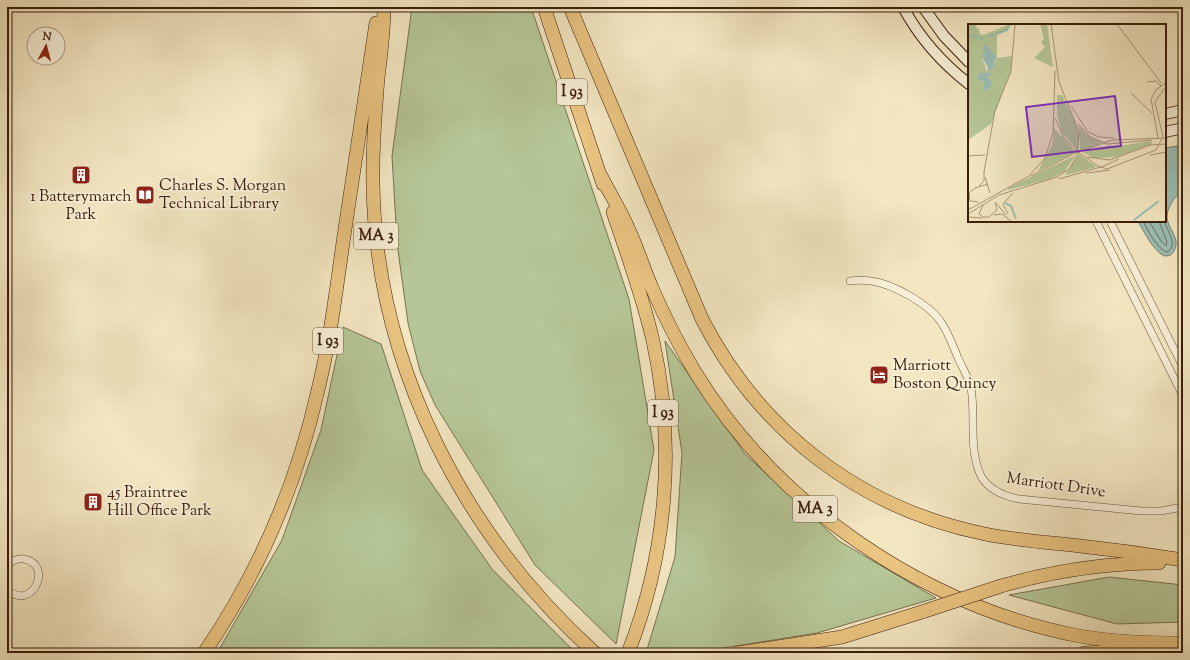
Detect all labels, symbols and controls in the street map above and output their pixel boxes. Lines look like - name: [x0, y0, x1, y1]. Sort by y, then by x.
- inset map: [968, 24, 1166, 222]
- north arrow: [26, 26, 66, 66]
- text: N: [41, 28, 53, 46]
- road number: I 93: [557, 79, 587, 105]
- building icon: 1 Batterymarch Park: [70, 164, 92, 186]
- place label: Charles S. Morgan Technical Library: [159, 175, 287, 216]
- library icon: Charles S. Morgan Technical Library: [134, 184, 156, 206]
- place label: 1 Batterymarch Park: [30, 186, 132, 227]
- road number: MA 3: [354, 223, 398, 249]
- road number: I 93: [313, 328, 343, 354]
- place label: Marriott Boston Quincy: [893, 355, 996, 396]
- hotel icon: Marriott Boston Quincy: [868, 364, 890, 386]
- road number: I 93: [648, 400, 678, 426]
- street label: Marriott Drive: [1005, 468, 1107, 504]
- place label: 45 Braintree Hill Office Park: [107, 482, 212, 523]
- building icon: 45 Braintree Hill Office Park: [82, 491, 104, 513]
- road number: MA 3: [793, 496, 837, 522]

